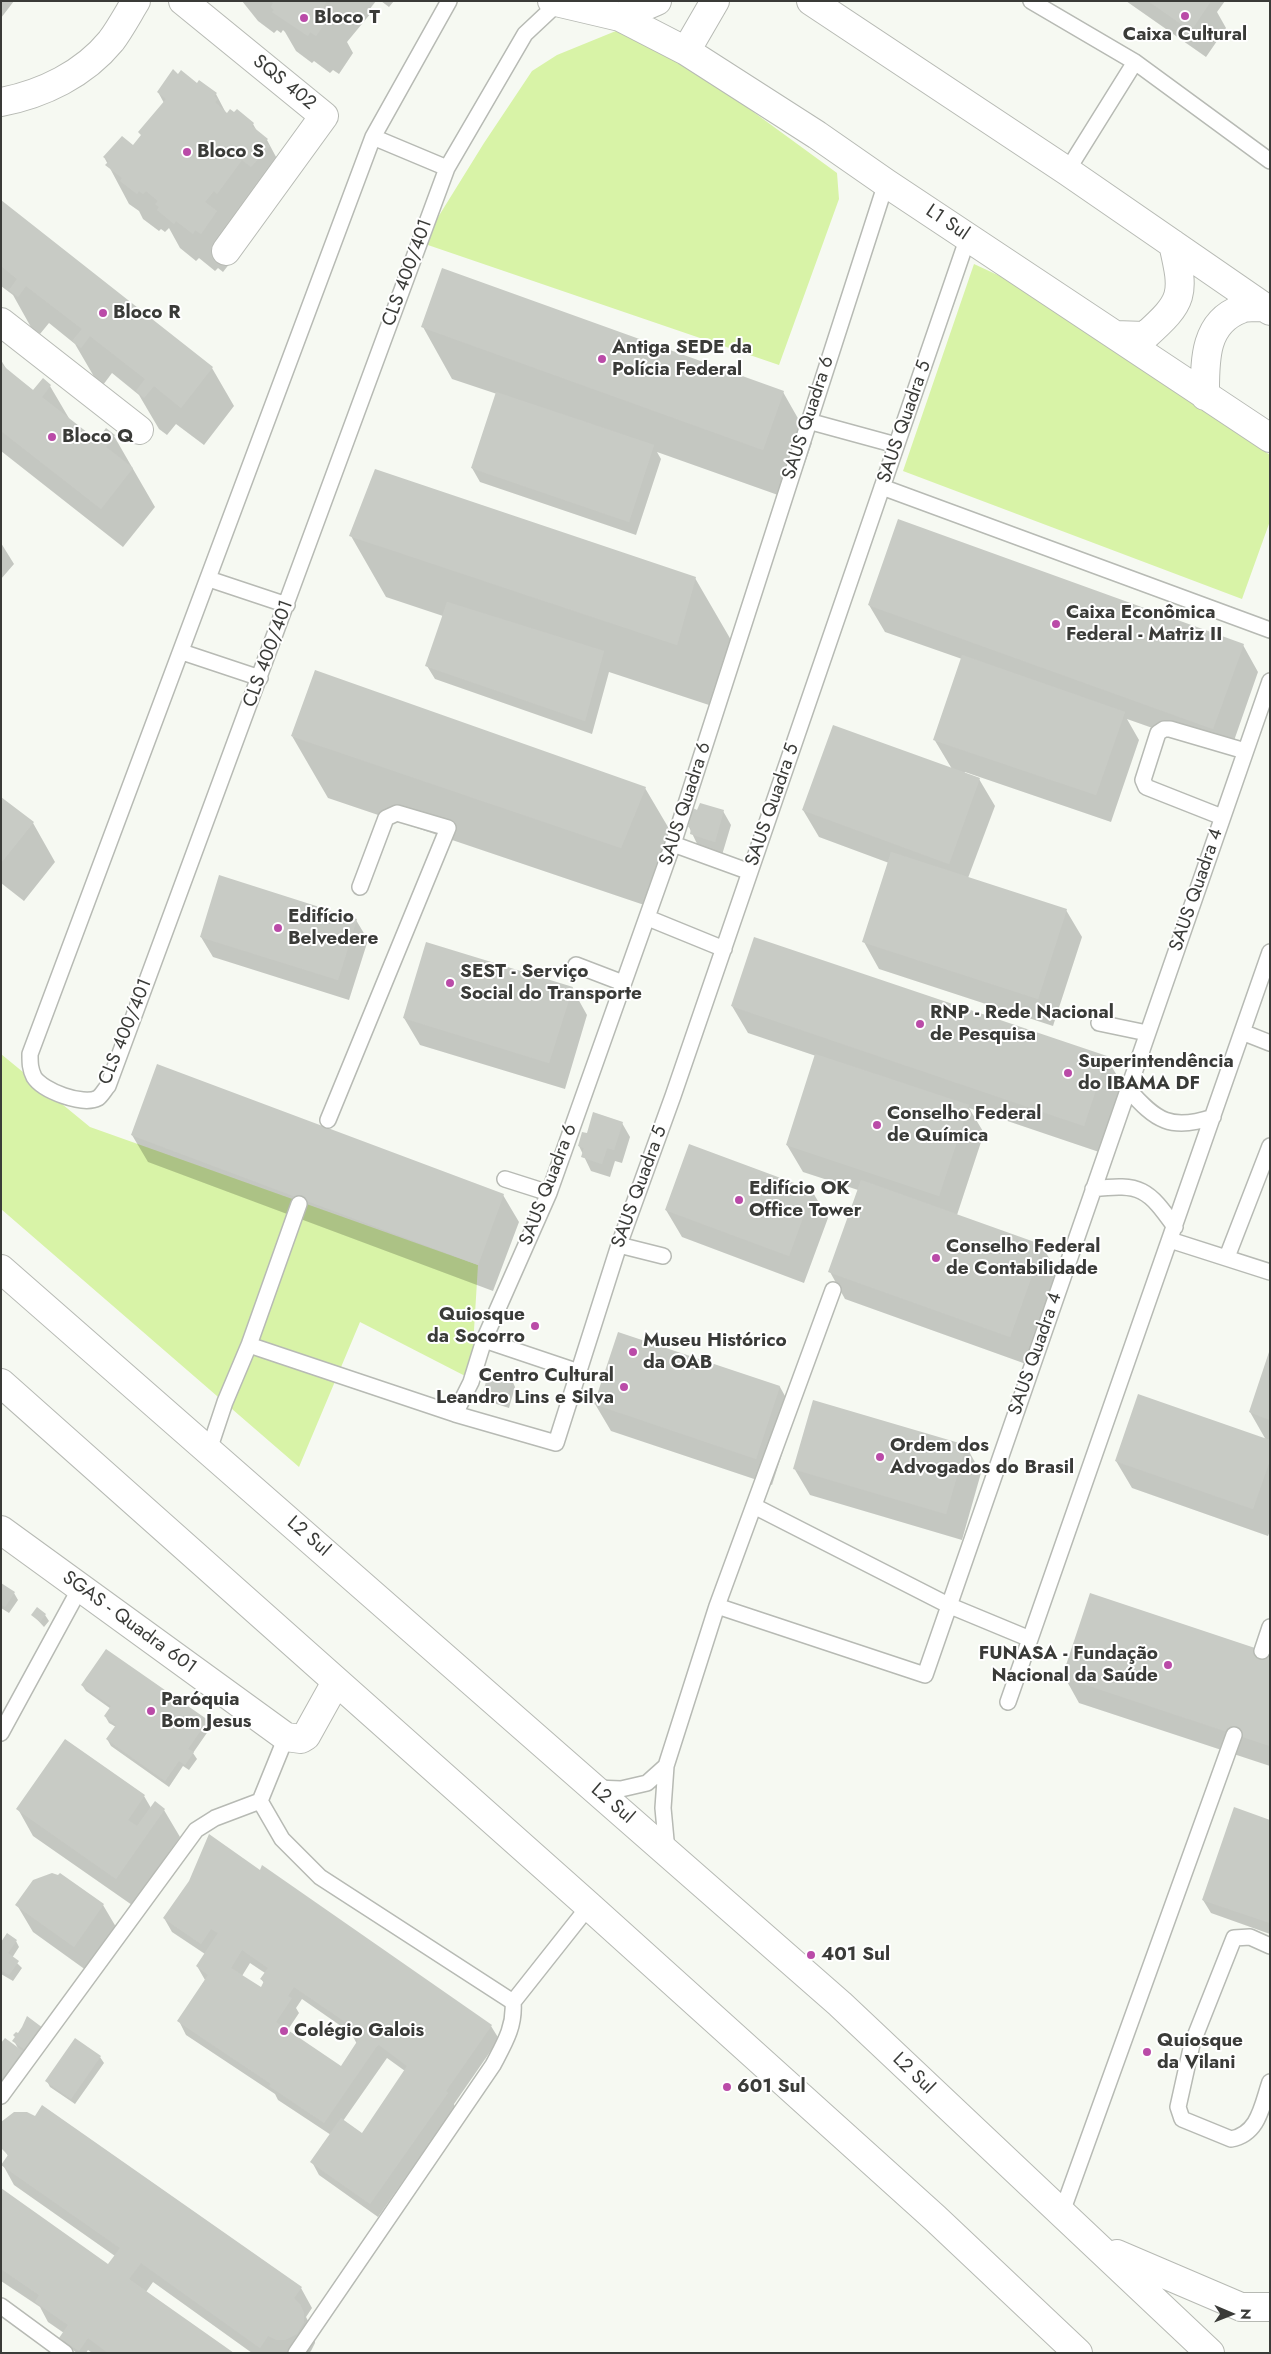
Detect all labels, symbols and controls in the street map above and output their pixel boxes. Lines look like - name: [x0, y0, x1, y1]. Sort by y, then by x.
- place label: Bloco T: [314, 7, 380, 29]
- marker: Caixa Cultural: [1179, 10, 1191, 22]
- marker: Bloco T: [298, 12, 310, 24]
- place label: Caixa Cultural: [1123, 24, 1247, 46]
- street label: SQS 402: [248, 51, 320, 115]
- place label: Bloco S: [197, 141, 264, 163]
- marker: Bloco S: [181, 146, 193, 158]
- street label: L1 Sul: [921, 200, 973, 246]
- street label: CLS 400/401: [378, 216, 438, 330]
- place label: Bloco R: [113, 302, 181, 324]
- marker: Bloco R: [97, 307, 109, 319]
- place label: Antiga SEDE da Polícia Federal: [612, 337, 752, 381]
- marker: Antiga SEDE da Polícia Federal: [596, 353, 608, 365]
- street label: SAUS Quadra 6: [778, 354, 840, 482]
- street label: SAUS Quadra 5: [873, 358, 937, 486]
- place label: Bloco Q: [62, 426, 134, 448]
- marker: Bloco Q: [46, 431, 58, 443]
- street label: CLS 400/401: [239, 597, 299, 711]
- place label: Caixa Econômica Federal - Matriz II: [1066, 602, 1222, 646]
- marker: Caixa Econômica Federal - Matriz II: [1050, 618, 1062, 630]
- street label: SAUS Quadra 6: [655, 740, 717, 868]
- street label: SAUS Quadra 5: [741, 741, 805, 869]
- street label: SAUS Quadra 4: [1165, 826, 1229, 954]
- place label: Edifício Belvedere: [288, 906, 378, 950]
- marker: Edifício Belvedere: [272, 922, 284, 934]
- place label: SEST - Serviço Social do Transporte: [460, 961, 642, 1005]
- street label: CLS 400/401: [94, 976, 158, 1088]
- marker: SEST - Serviço Social do Transporte: [444, 977, 456, 989]
- place label: RNP - Rede Nacional de Pesquisa: [930, 1002, 1114, 1046]
- marker: RNP - Rede Nacional de Pesquisa: [914, 1018, 926, 1030]
- place label: Superintendência do IBAMA DF: [1078, 1051, 1234, 1095]
- marker: Superintendência do IBAMA DF: [1062, 1067, 1074, 1079]
- place label: Conselho Federal de Química: [887, 1103, 1041, 1147]
- marker: Conselho Federal de Química: [871, 1119, 883, 1131]
- street label: SAUS Quadra 6: [515, 1121, 583, 1249]
- street label: SAUS Quadra 5: [607, 1123, 673, 1251]
- place label: Edifício OK Office Tower: [749, 1178, 861, 1222]
- marker: Edifício OK Office Tower: [733, 1194, 745, 1206]
- place label: Conselho Federal de Contabilidade: [946, 1236, 1100, 1280]
- marker: Conselho Federal de Contabilidade: [930, 1252, 942, 1264]
- street label: SAUS Quadra 4: [1004, 1290, 1068, 1418]
- place label: Quiosque da Socorro: [427, 1304, 525, 1348]
- marker: Quiosque da Socorro: [529, 1320, 541, 1332]
- place label: Museu Histórico da OAB: [643, 1330, 787, 1374]
- marker: Museu Histórico da OAB: [627, 1346, 639, 1358]
- place label: Centro Cultural Leandro Lins e Silva: [436, 1365, 614, 1409]
- marker: Centro Cultural Leandro Lins e Silva: [618, 1381, 630, 1393]
- place label: Ordem dos Advogados do Brasil: [890, 1435, 1074, 1479]
- marker: Ordem dos Advogados do Brasil: [874, 1451, 886, 1463]
- street label: L2 Sul: [282, 1512, 334, 1562]
- street label: SGAS - Quadra 601: [58, 1567, 200, 1679]
- place label: FUNASA - Fundação Nacional da Saúde: [979, 1643, 1158, 1687]
- marker: FUNASA - Fundação Nacional da Saúde: [1162, 1659, 1174, 1671]
- place label: Paróquia Bom Jesus: [161, 1689, 252, 1733]
- marker: Paróquia Bom Jesus: [145, 1705, 157, 1717]
- street label: L2 Sul: [586, 1779, 638, 1829]
- place label: 401 Sul: [821, 1944, 890, 1966]
- marker: 401 Sul: [805, 1949, 817, 1961]
- place label: Colégio Galois: [294, 2020, 424, 2042]
- marker: Colégio Galois: [278, 2025, 290, 2037]
- place label: Quiosque da Vilani: [1157, 2030, 1243, 2074]
- marker: Quiosque da Vilani: [1141, 2046, 1153, 2058]
- street label: L2 Sul: [887, 2048, 939, 2100]
- place label: 601 Sul: [737, 2076, 806, 2098]
- marker: 601 Sul: [721, 2081, 733, 2093]
- north arrow: [1206, 2289, 1256, 2339]
- text: N: [1236, 2309, 1256, 2320]

